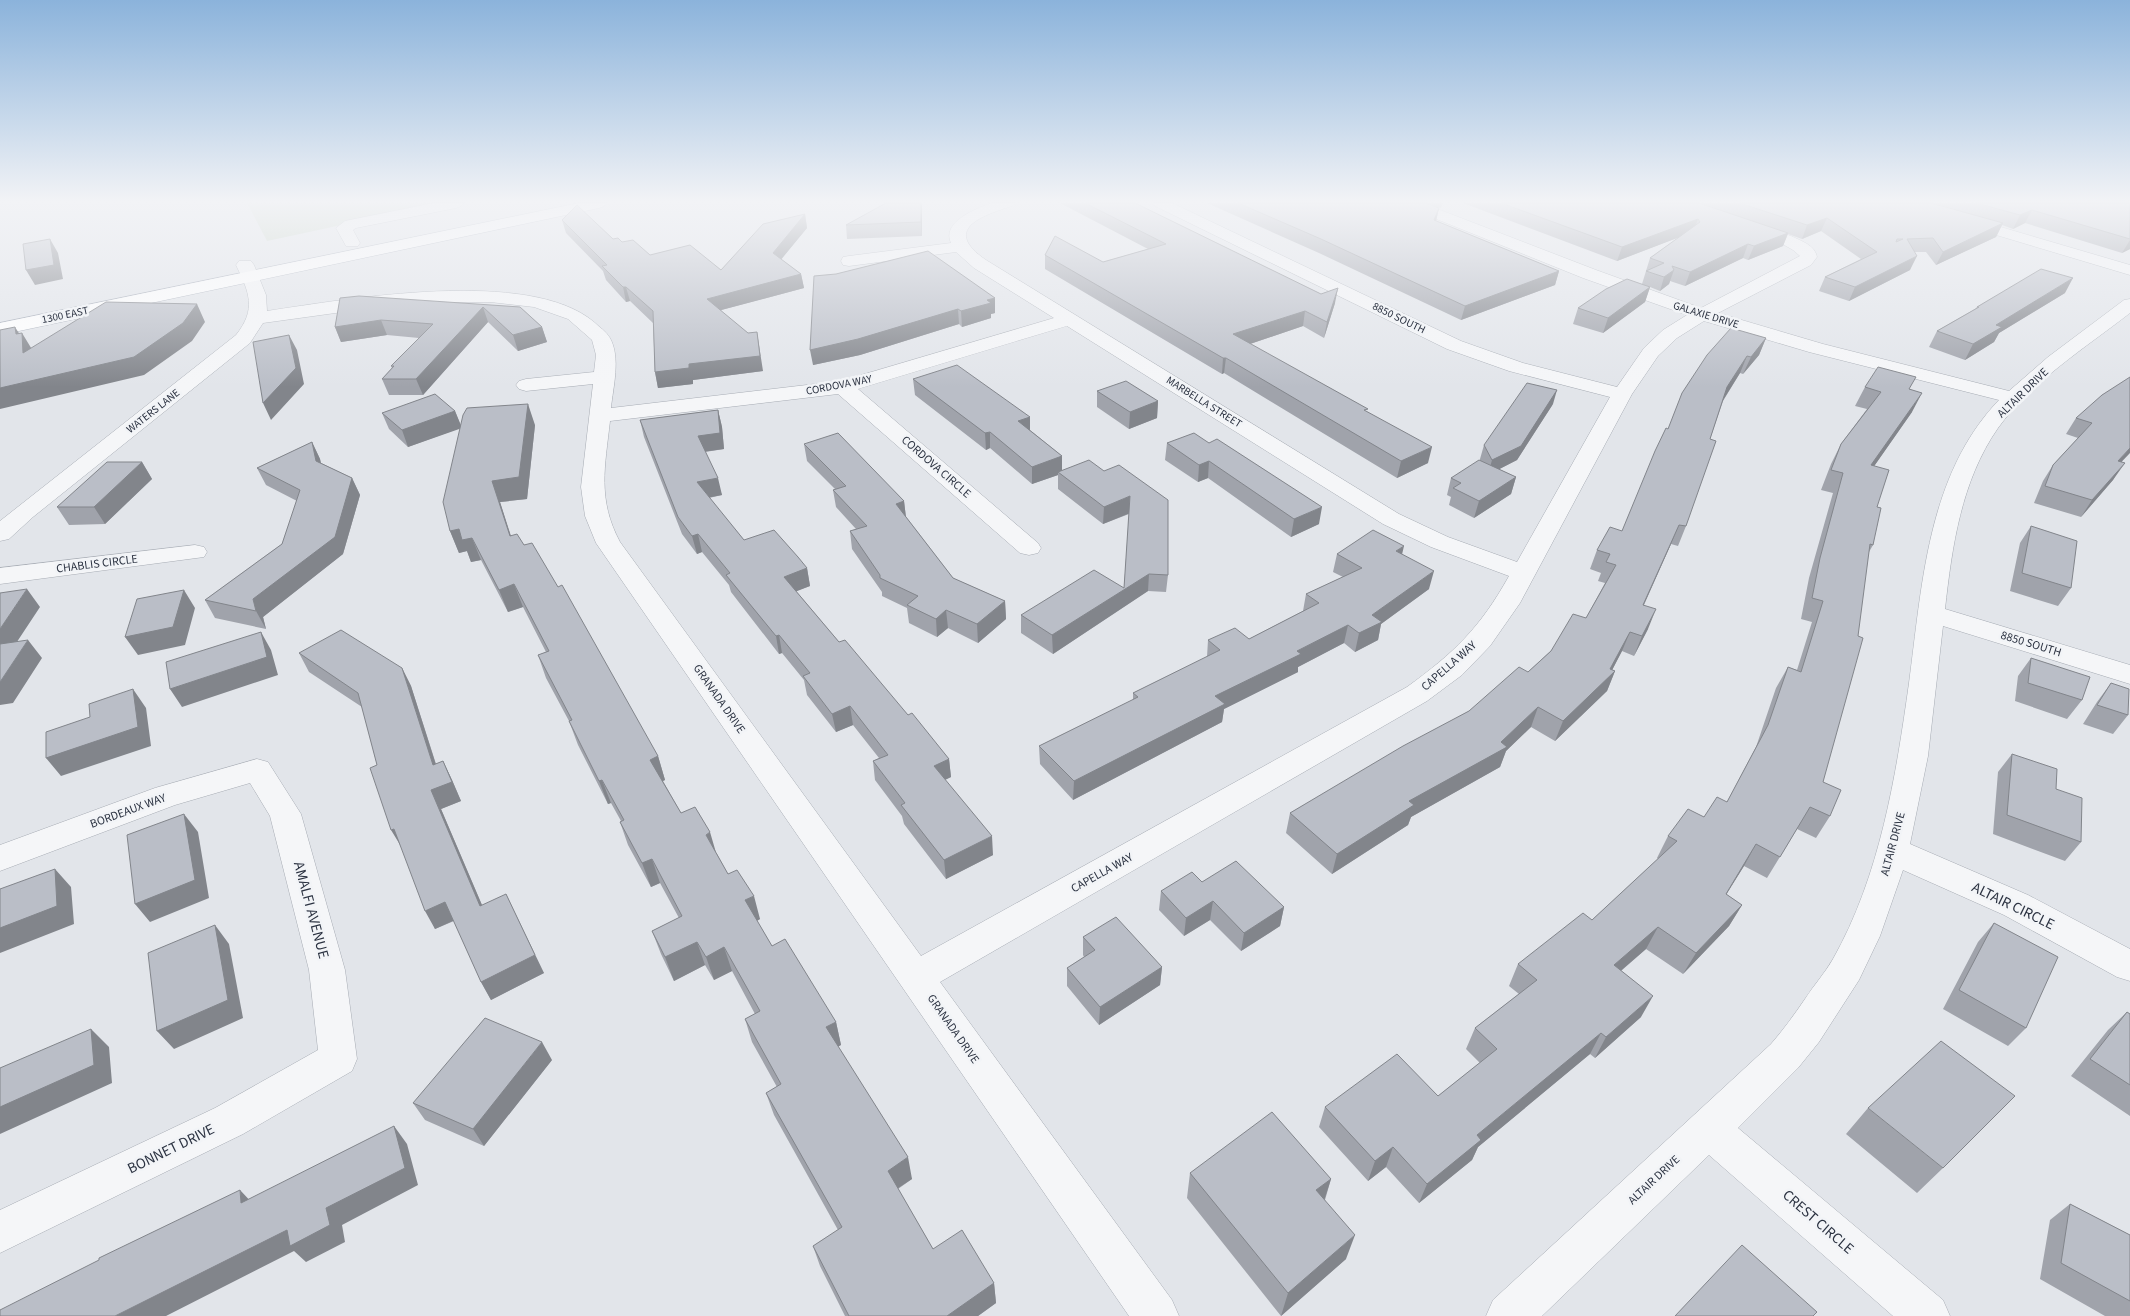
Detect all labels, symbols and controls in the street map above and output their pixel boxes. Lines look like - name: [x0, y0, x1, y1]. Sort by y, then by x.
- street label: GALAXIE DRIVE: [1671, 298, 1741, 332]
- street label: 8850 SOUTH: [1370, 299, 1428, 337]
- street label: 1300 EAST: [40, 303, 90, 327]
- street label: ALTAIR DRIVE: [1993, 364, 2053, 422]
- street label: CORDOVA WAY: [805, 371, 874, 399]
- street label: MARBELLA STREET: [1163, 373, 1245, 431]
- street label: WATERS LANE: [123, 385, 183, 437]
- street label: CORDOVA CIRCLE: [897, 432, 975, 502]
- street label: CHABLIS CIRCLE: [55, 551, 139, 577]
- street label: 8850 SOUTH: [1999, 627, 2063, 661]
- street label: CAPELLA WAY: [1418, 637, 1481, 695]
- street label: GRANADA DRIVE: [689, 661, 749, 737]
- street label: BORDEAUX WAY: [88, 789, 169, 833]
- street label: ALTAIR DRIVE: [1876, 810, 1910, 878]
- street label: CAPELLA WAY: [1068, 849, 1136, 897]
- street label: AMALFI AVENUE: [288, 859, 334, 961]
- street label: ALTAIR CIRCLE: [1968, 877, 2058, 935]
- street label: GRANADA DRIVE: [923, 991, 983, 1067]
- street label: BONNET DRIVE: [124, 1119, 218, 1179]
- street label: ALTAIR DRIVE: [1624, 1151, 1684, 1209]
- street label: CREST CIRCLE: [1778, 1185, 1858, 1259]

